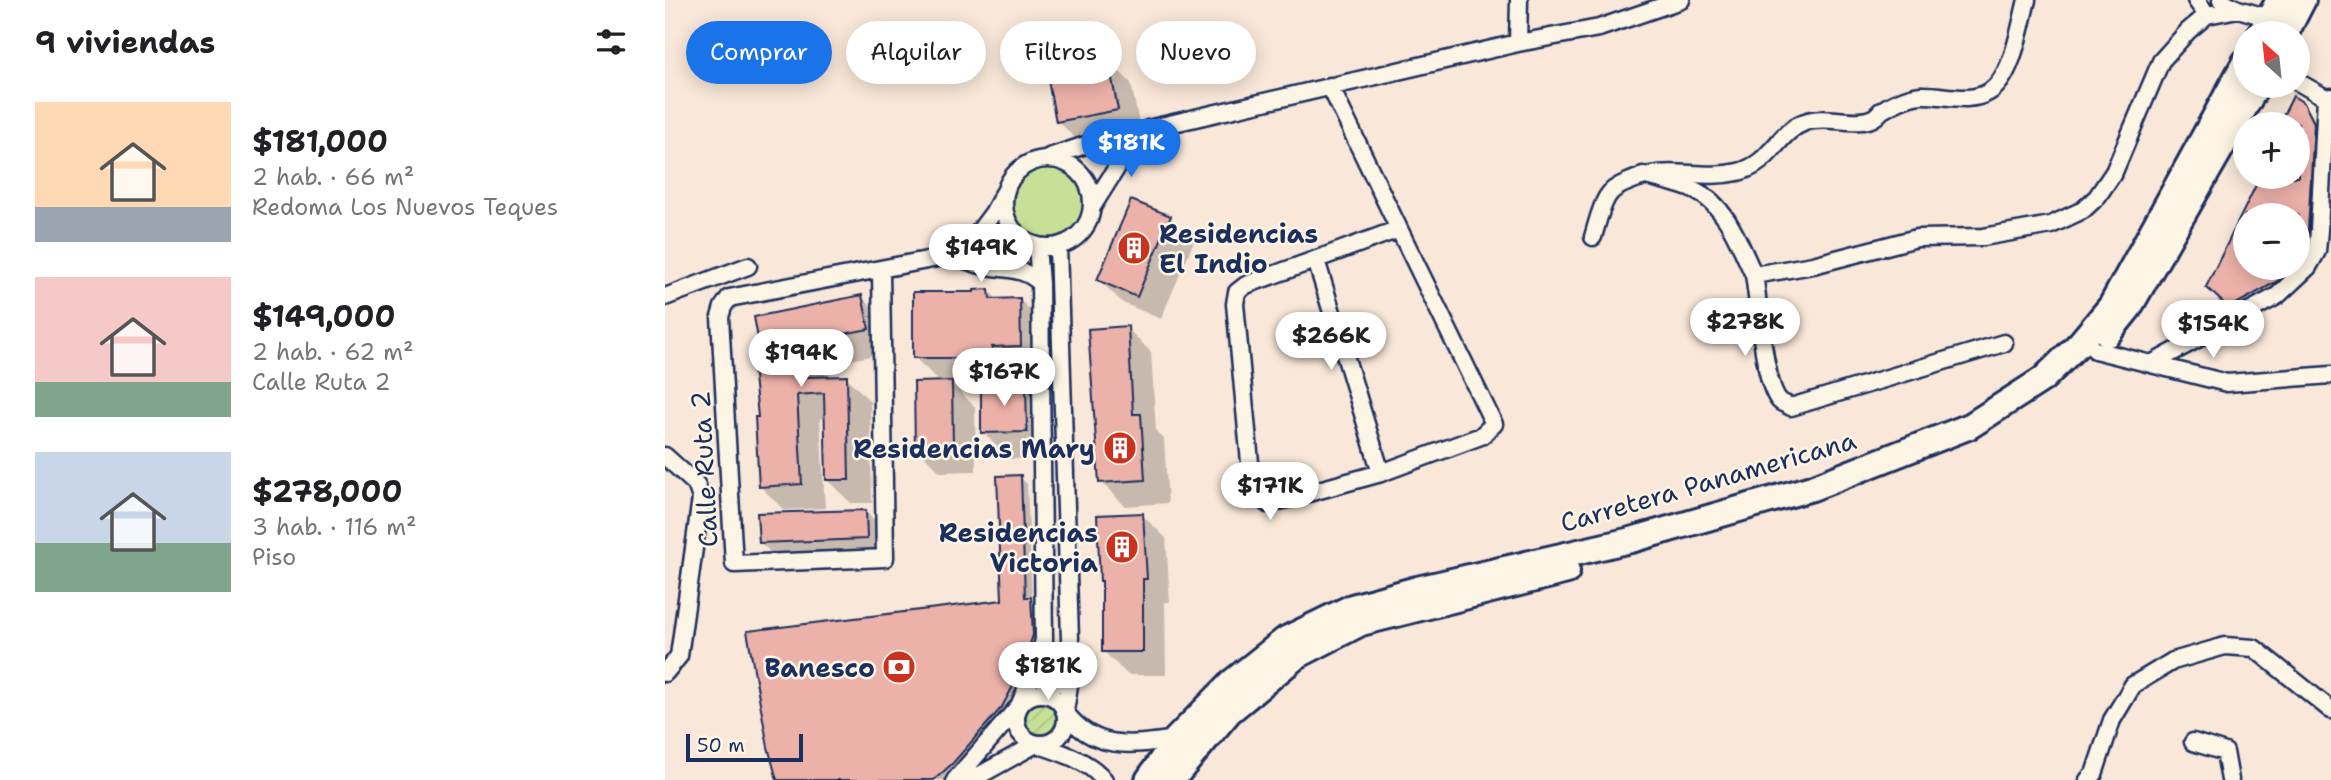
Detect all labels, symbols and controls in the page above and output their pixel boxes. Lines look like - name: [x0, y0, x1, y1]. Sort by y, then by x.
- chip: Comprar: [686, 21, 832, 84]
- chip: Alquilar: [846, 21, 986, 84]
- chip: Filtros: [1000, 21, 1122, 84]
- chip: Nuevo: [1136, 21, 1256, 84]
- north arrow: [2233, 21, 2310, 98]
- map controls: [2233, 21, 2310, 280]
- text: 9 viviendas: [35, 22, 215, 63]
- icon: filters: [592, 23, 630, 61]
- button: +: [2233, 112, 2310, 189]
- pin: $181K: [1082, 120, 1180, 179]
- text: $181,000: [252, 121, 388, 162]
- text: $181K: [1097, 127, 1165, 157]
- icon: home: [91, 130, 175, 214]
- text: 2 hab. · 66 m²: [252, 162, 414, 192]
- text: Redoma Los Nuevos Teques: [252, 192, 558, 222]
- button: −: [2233, 203, 2310, 280]
- place label: Residencias El Indio: [1159, 216, 1318, 281]
- pin: $149K: [932, 224, 1030, 284]
- building icon: Residencias El Indio: [1115, 229, 1153, 267]
- text: $149K: [945, 232, 1017, 262]
- text: $149,000: [252, 296, 395, 337]
- pin: $278K: [1696, 298, 1794, 358]
- pin: $154K: [2164, 300, 2262, 360]
- icon: home: [91, 305, 175, 389]
- text: $278K: [1706, 306, 1784, 336]
- text: $154K: [2177, 308, 2249, 338]
- pin: $266K: [1282, 312, 1380, 372]
- text: $266K: [1291, 320, 1371, 350]
- pin: $194K: [752, 330, 850, 389]
- text: 2 hab. · 62 m²: [252, 337, 414, 367]
- text: $194K: [765, 337, 837, 367]
- pin: $167K: [955, 348, 1053, 408]
- text: $167K: [968, 356, 1040, 386]
- text: Calle Ruta 2: [252, 367, 391, 397]
- street label: Calle Ruta 2: [682, 390, 726, 548]
- street label: Carretera Panamericana: [1556, 422, 1860, 540]
- building icon: Residencias Mary: [1101, 429, 1139, 467]
- place label: Residencias Mary: [853, 431, 1095, 466]
- pin: $171K: [1221, 462, 1319, 522]
- text: $171K: [1237, 470, 1303, 500]
- text: $278,000: [252, 471, 403, 512]
- icon: home: [91, 480, 175, 564]
- text: 3 hab. · 116 m²: [252, 512, 417, 542]
- place label: Residencias Victoria: [939, 515, 1098, 580]
- building icon: Residencias Victoria: [1103, 528, 1141, 566]
- text: Piso: [252, 542, 296, 572]
- pin: $181K: [999, 642, 1097, 702]
- bank icon: Banesco: [880, 648, 918, 686]
- place label: Banesco: [764, 650, 875, 685]
- text: $181K: [1014, 650, 1082, 680]
- scale bar: [686, 731, 803, 763]
- text: 50 m: [697, 733, 745, 758]

